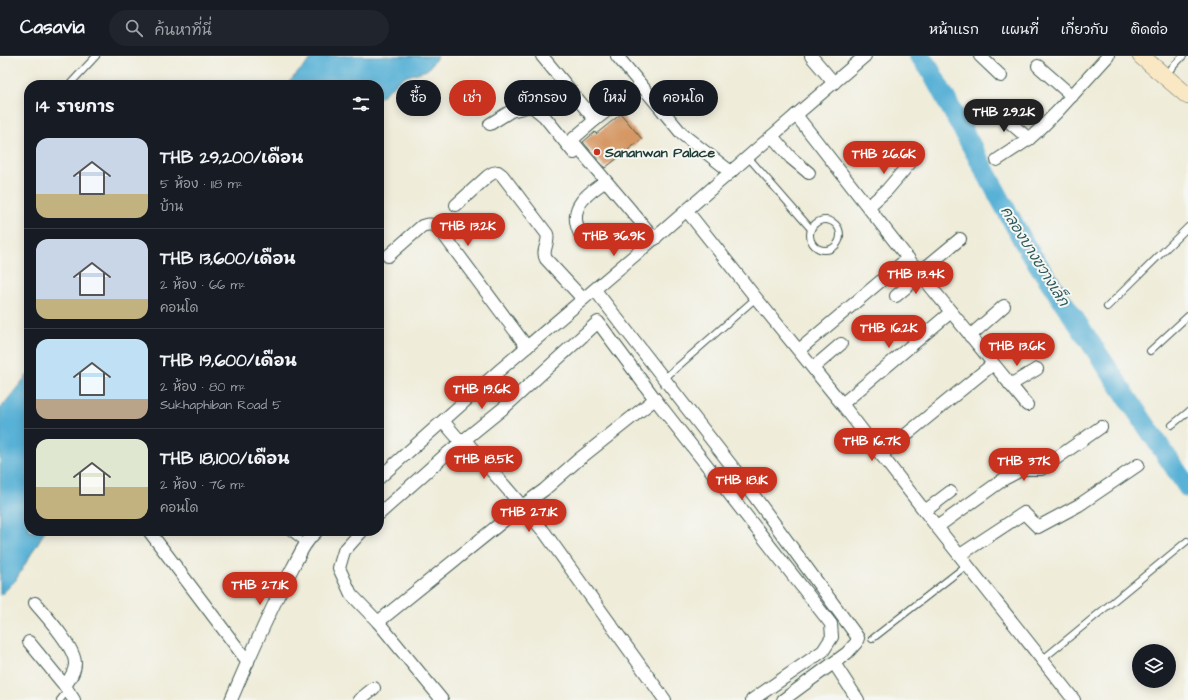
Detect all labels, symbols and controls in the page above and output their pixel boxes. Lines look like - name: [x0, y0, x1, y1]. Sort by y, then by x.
- search box: [109, 10, 389, 46]
- text: Casavia: [20, 14, 85, 41]
- icon: search: [123, 17, 145, 39]
- text: ค้นหาที่นี่: [155, 20, 212, 41]
- text: หน้าแรก: [929, 20, 979, 40]
- text: แผนที่: [1001, 20, 1039, 40]
- text: เกี่ยวกับ: [1061, 20, 1108, 40]
- text: ติดต่อ: [1130, 20, 1168, 40]
- chip: ซื้อ: [396, 80, 441, 116]
- chip: เช่า: [449, 80, 496, 116]
- chip: ตัวกรอง: [504, 80, 581, 116]
- chip: ใหม่: [589, 80, 641, 116]
- chip: คอนโด: [649, 80, 718, 116]
- icon: filters: [350, 93, 372, 115]
- text: 14 รายการ: [36, 95, 115, 119]
- pin: THB 29.2K: [958, 99, 1050, 133]
- text: THB 29.2K: [973, 103, 1035, 121]
- pin: THB 26.6K: [838, 141, 930, 175]
- place label: Sananwan Palace: [604, 143, 716, 163]
- text: THB 26.6K: [852, 145, 916, 163]
- text: THB 29,200/เดือน: [160, 146, 303, 170]
- marker: Sananwan Palace: [592, 147, 602, 157]
- icon: home: [68, 154, 116, 202]
- text: 5 ห้อง · 118 m²: [160, 175, 243, 193]
- text: บ้าน: [160, 198, 183, 216]
- water label: คลองบางขวางเล็ก: [995, 202, 1075, 312]
- pin: THB 13.2K: [422, 213, 514, 247]
- text: THB 13.2K: [440, 217, 496, 235]
- pin: THB 36.9K: [568, 223, 660, 257]
- text: THB 36.9K: [583, 227, 645, 245]
- text: THB 13,600/เดือน: [160, 247, 296, 271]
- icon: home: [68, 255, 116, 303]
- pin: THB 13.4K: [870, 261, 962, 295]
- text: THB 13.4K: [887, 265, 945, 283]
- text: 2 ห้อง · 66 m²: [160, 276, 245, 294]
- text: คอนโด: [160, 299, 198, 317]
- pin: THB 16.2K: [843, 315, 935, 349]
- text: THB 16.2K: [860, 319, 918, 337]
- pin: THB 13.6K: [971, 333, 1063, 367]
- text: THB 13.6K: [989, 337, 1045, 355]
- text: THB 19,600/เดือน: [160, 349, 297, 373]
- icon: home: [68, 355, 116, 403]
- pin: THB 19.6K: [436, 376, 528, 410]
- text: 2 ห้อง · 80 m²: [160, 378, 246, 396]
- text: THB 19.6K: [453, 380, 511, 398]
- text: Sukhaphiban Road 5: [160, 396, 282, 414]
- pin: THB 16.7K: [826, 428, 918, 462]
- text: THB 16.7K: [843, 432, 901, 450]
- pin: THB 18.5K: [438, 446, 530, 480]
- text: THB 18,100/เดือน: [160, 447, 290, 471]
- pin: THB 37K: [987, 448, 1061, 482]
- text: THB 18.5K: [454, 450, 514, 468]
- text: THB 37K: [998, 452, 1050, 470]
- icon: home: [68, 455, 116, 503]
- pin: THB 18.1K: [696, 467, 788, 501]
- text: THB 18.1K: [716, 471, 768, 489]
- text: 2 ห้อง · 76 m²: [160, 476, 245, 494]
- text: คอนโด: [160, 499, 198, 517]
- pin: THB 27.1K: [483, 499, 575, 533]
- text: THB 27.1K: [500, 503, 558, 521]
- pin: THB 27.1K: [214, 572, 306, 606]
- text: THB 27.1K: [231, 576, 289, 594]
- map controls: [1132, 644, 1176, 688]
- button: layers: [1132, 644, 1176, 688]

